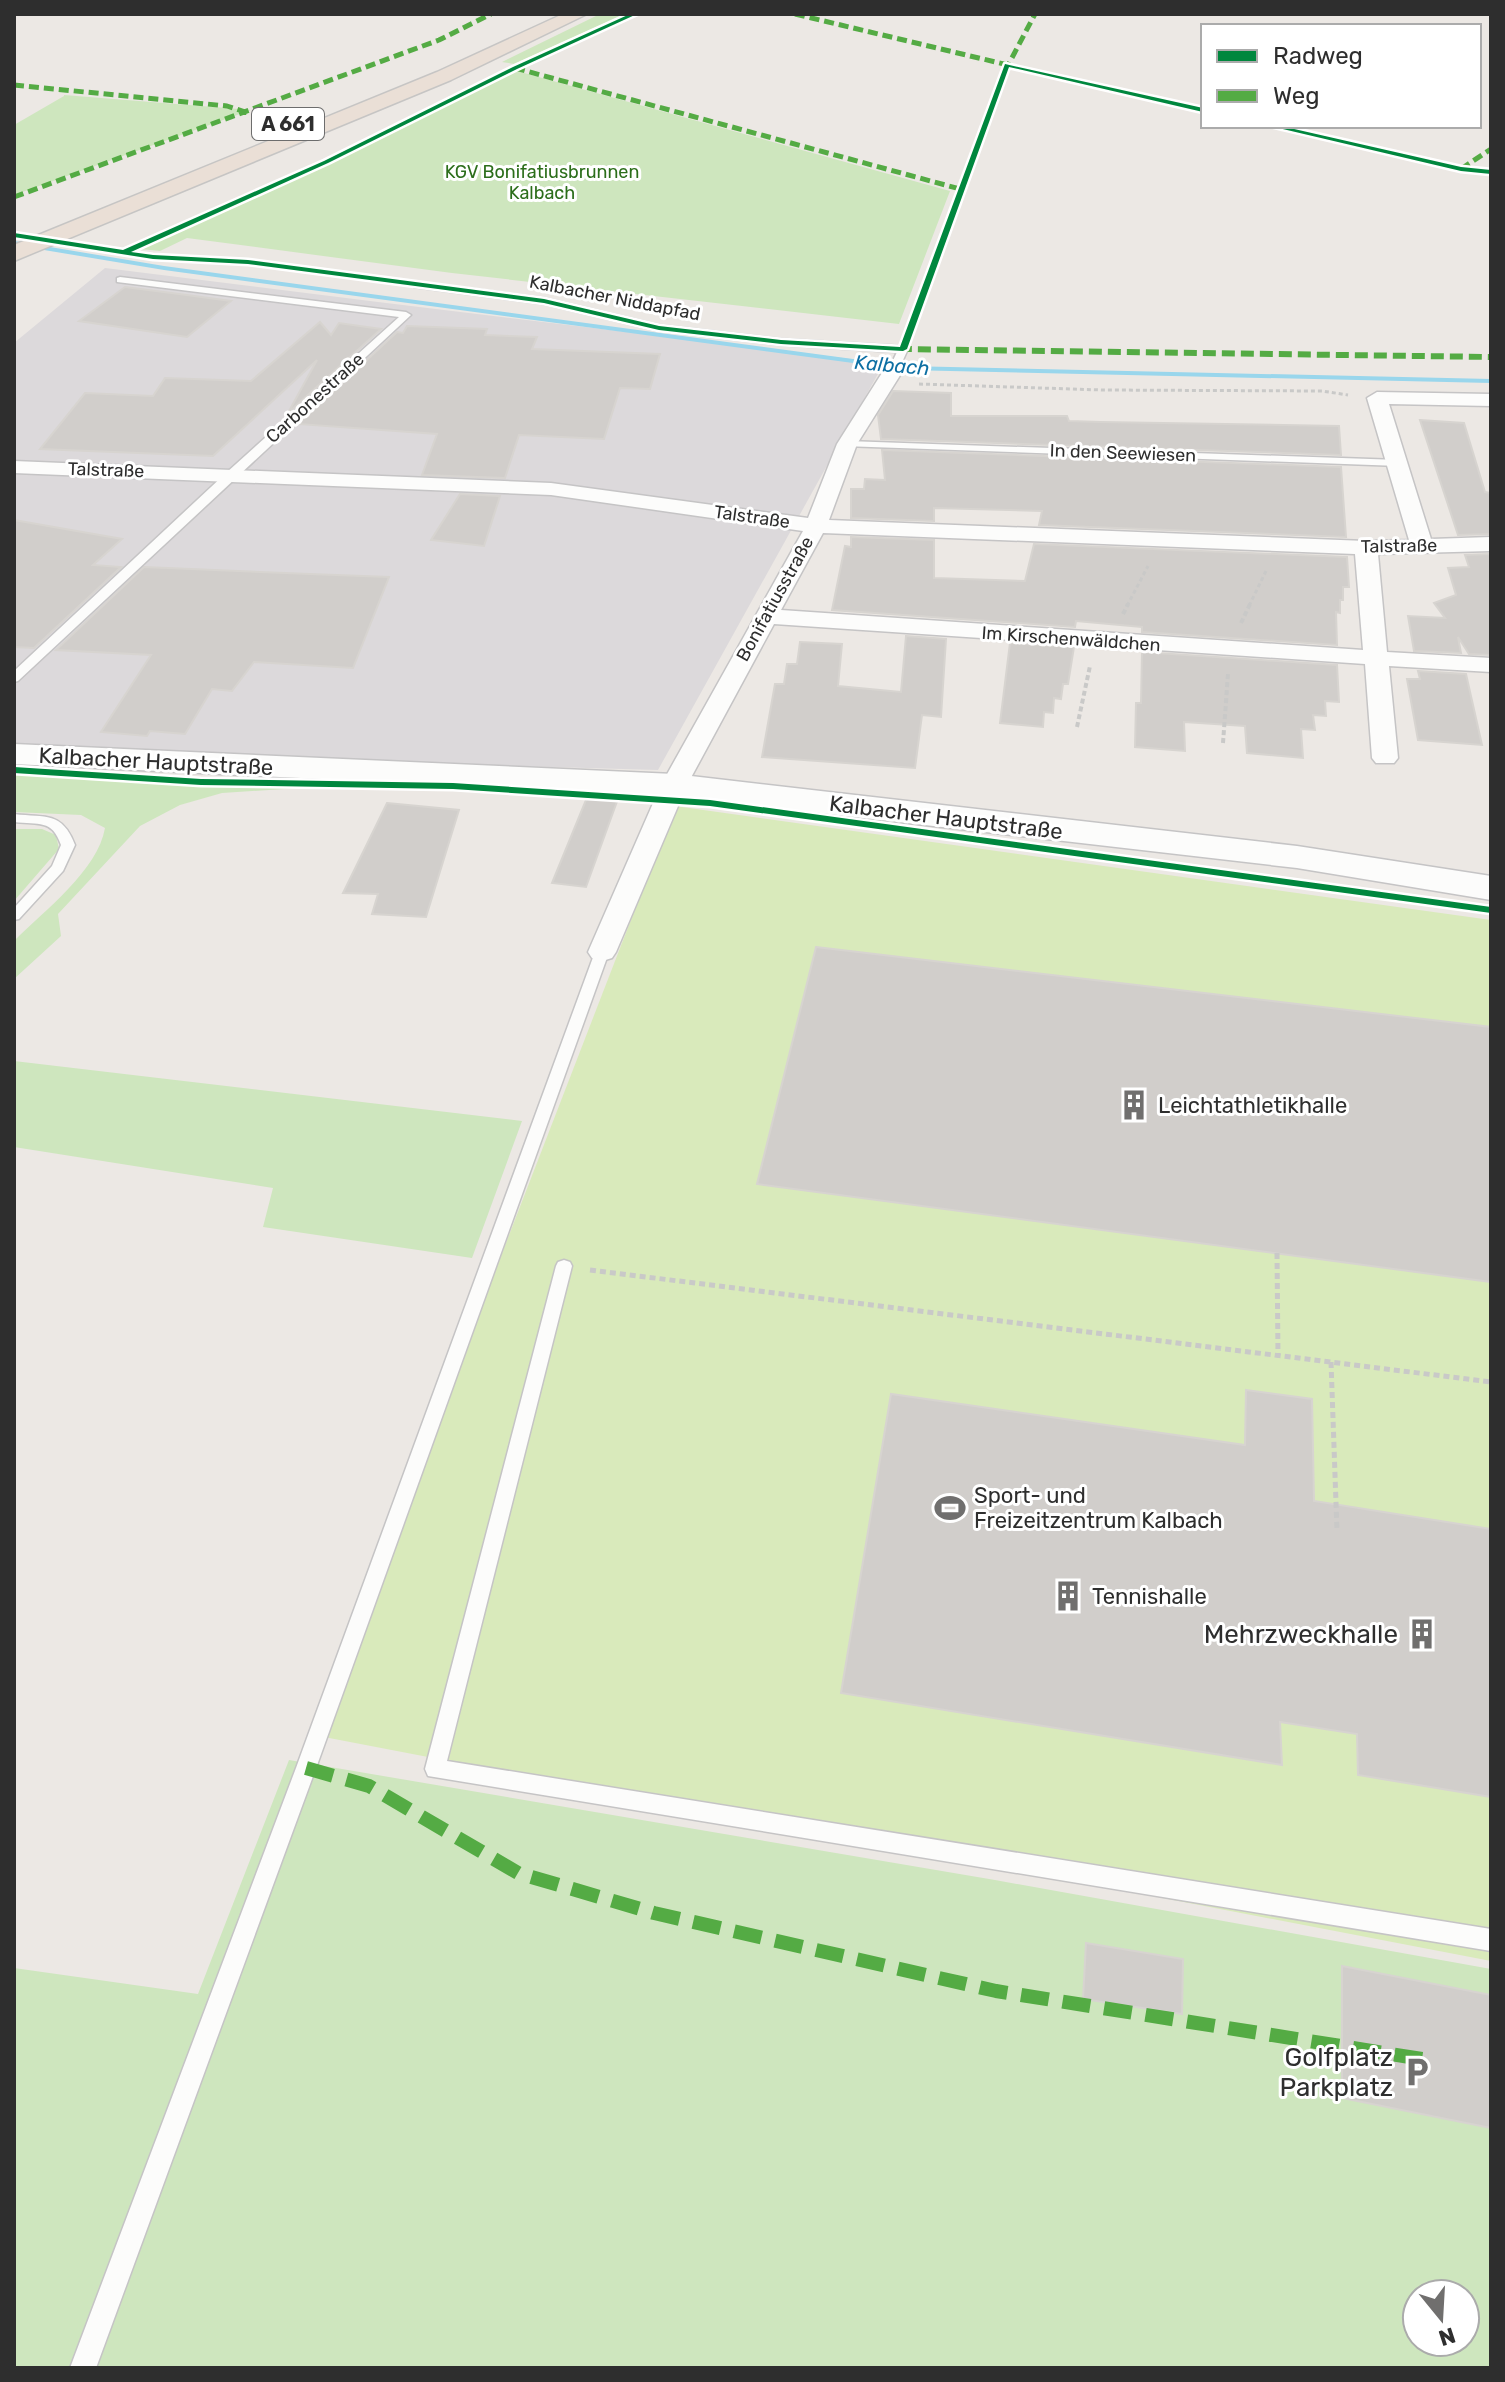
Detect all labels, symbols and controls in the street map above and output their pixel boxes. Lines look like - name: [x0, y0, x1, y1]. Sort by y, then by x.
- legend: [1201, 24, 1481, 128]
- text: Radweg: [1273, 42, 1363, 70]
- text: Weg: [1273, 82, 1320, 110]
- road number: A 661: [252, 108, 324, 140]
- park label: KGV Bonifatiusbrunnen Kalbach: [445, 161, 639, 204]
- street label: Kalbacher Niddapfad: [528, 271, 702, 325]
- street label: Carbonestraße: [261, 348, 369, 448]
- water label: Kalbach: [853, 350, 931, 380]
- street label: In den Seewiesen: [1049, 439, 1197, 467]
- street label: Talstraße: [67, 458, 145, 482]
- street label: Talstraße: [713, 501, 791, 533]
- street label: Bonifatiusstraße: [732, 533, 818, 665]
- street label: Talstraße: [1361, 534, 1437, 558]
- street label: Im Kirschenwäldchen: [981, 622, 1161, 656]
- street label: Kalbacher Hauptstraße: [38, 742, 274, 781]
- street label: Kalbacher Hauptstraße: [828, 790, 1064, 845]
- building icon: Leichtathletikhalle: [1117, 1088, 1151, 1122]
- place label: Leichtathletikhalle: [1158, 1092, 1347, 1119]
- place label: Sport- und Freizeitzentrum Kalbach: [974, 1482, 1223, 1534]
- sports icon: Sport- und Freizeitzentrum Kalbach: [933, 1491, 967, 1525]
- building icon: Tennishalle: [1051, 1579, 1085, 1613]
- place label: Tennishalle: [1092, 1583, 1207, 1610]
- building icon: Mehrzweckhalle: [1405, 1617, 1439, 1651]
- place label: Mehrzweckhalle: [1204, 1619, 1398, 1650]
- place label: Golfplatz Parkplatz: [1279, 2042, 1393, 2103]
- parking icon: Golfplatz Parkplatz: [1400, 2055, 1434, 2089]
- north arrow: [1401, 2278, 1481, 2358]
- text: N: [1435, 2321, 1459, 2352]

